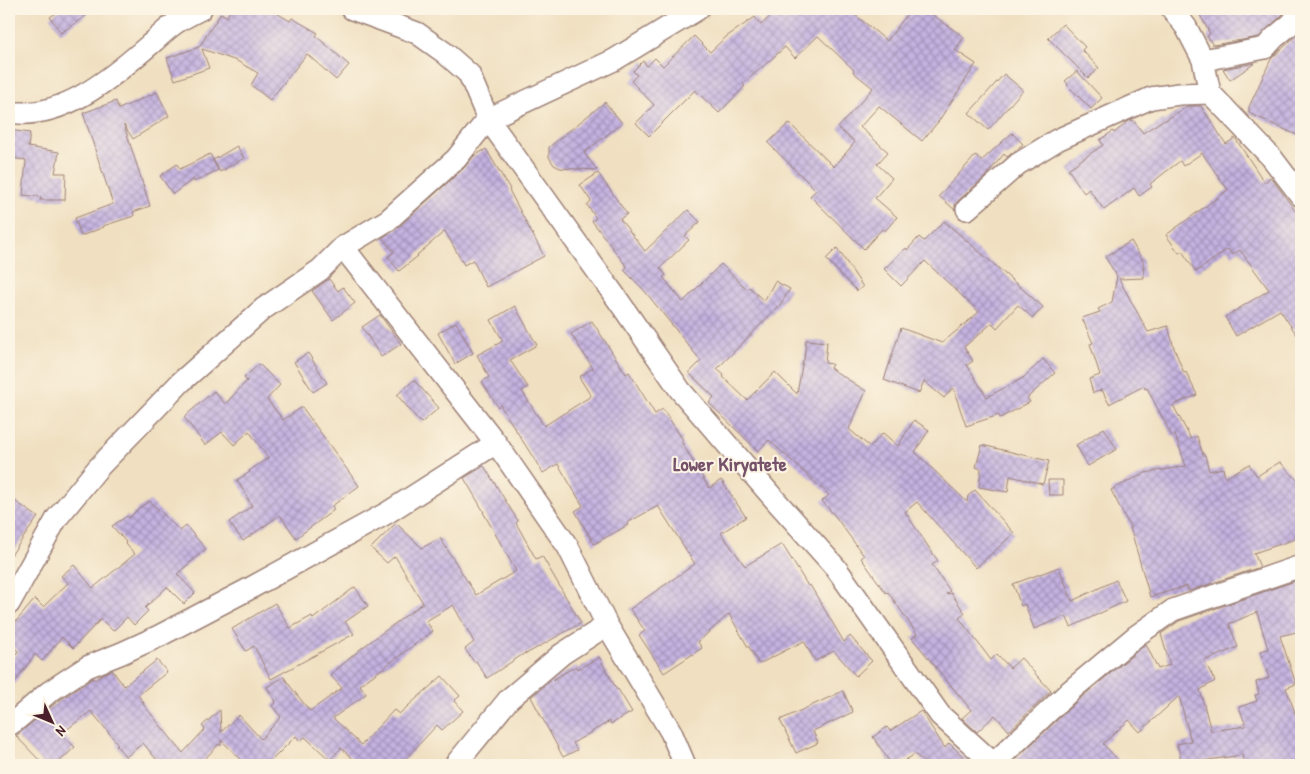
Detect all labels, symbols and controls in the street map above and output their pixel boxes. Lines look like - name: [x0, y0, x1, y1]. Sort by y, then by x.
- district label: Lower Kiryatete: [673, 450, 787, 478]
- north arrow: [28, 696, 78, 746]
- text: N: [52, 722, 71, 741]

